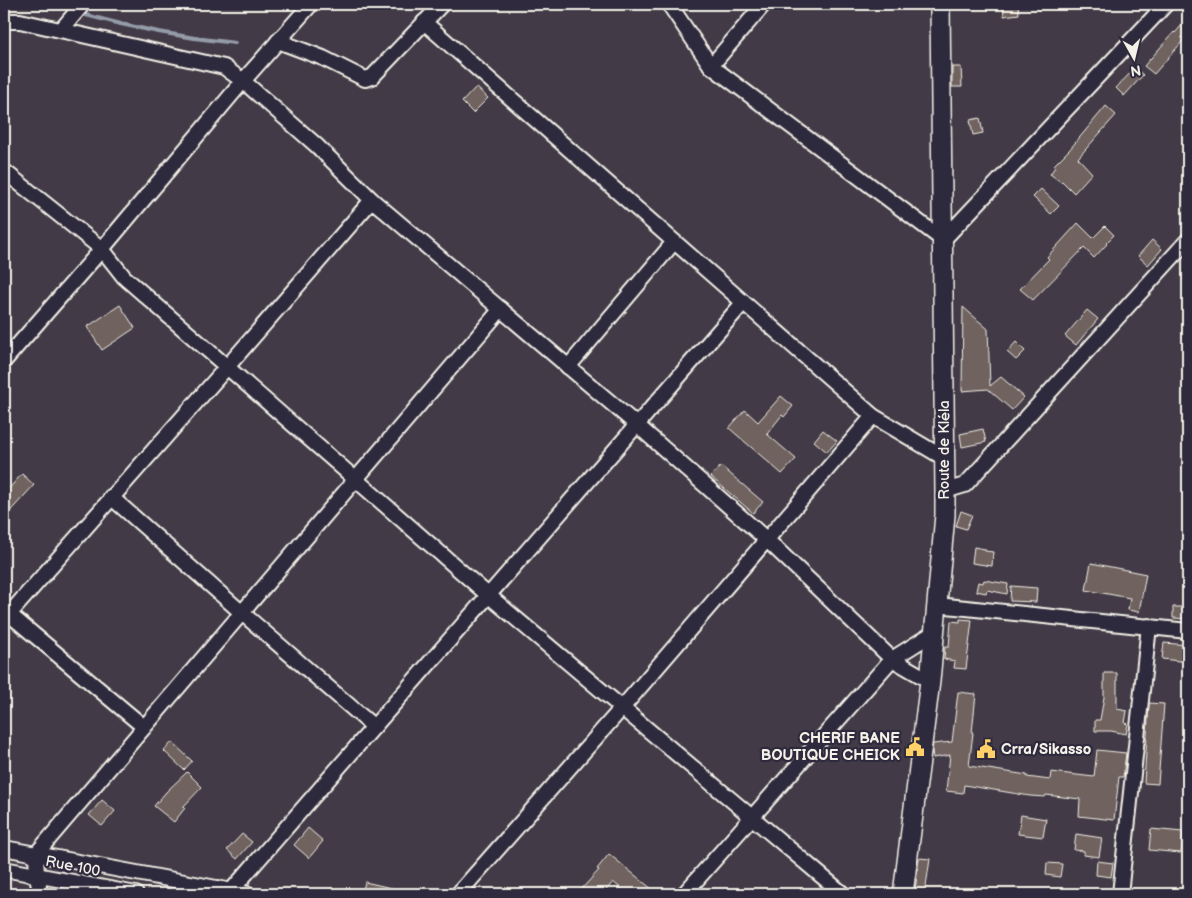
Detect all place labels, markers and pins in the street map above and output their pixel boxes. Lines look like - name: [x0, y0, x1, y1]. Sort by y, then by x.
- place label: CHERIF BANE BOUTIQUE CHEICK: [761, 729, 900, 765]
- public building icon: CHERIF BANE BOUTIQUE CHEICK: [904, 736, 926, 758]
- public building icon: Crra/Sikasso: [975, 738, 997, 760]
- place label: Crra/Sikasso: [1001, 740, 1092, 759]

